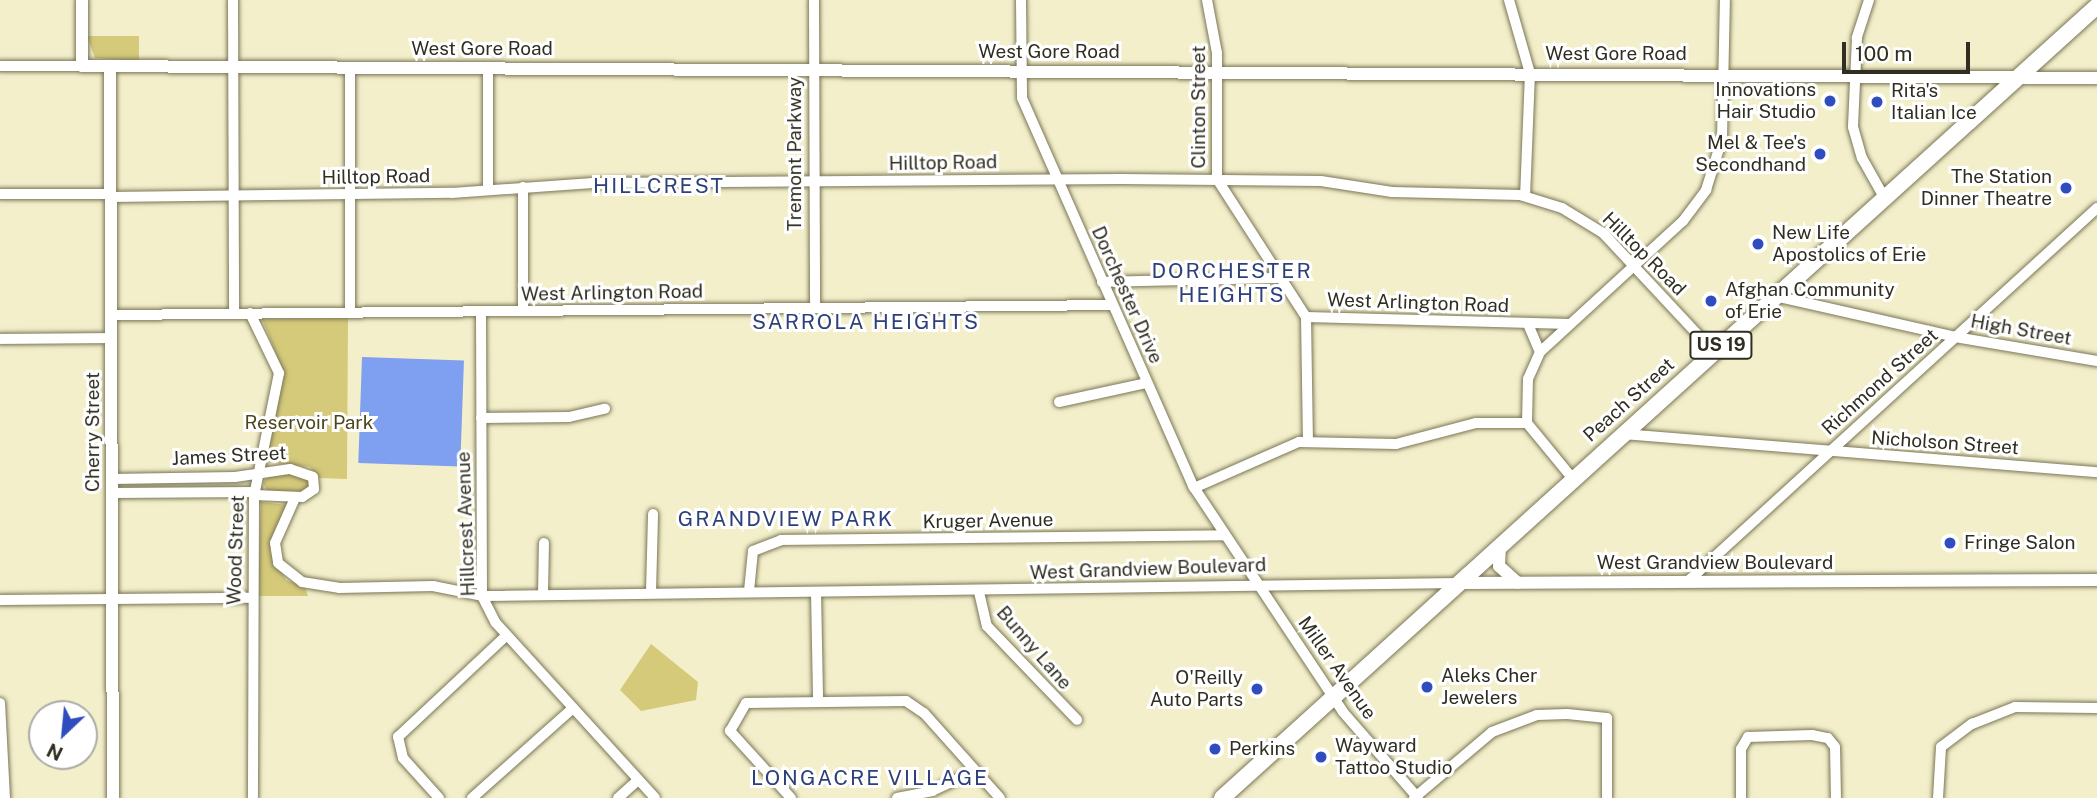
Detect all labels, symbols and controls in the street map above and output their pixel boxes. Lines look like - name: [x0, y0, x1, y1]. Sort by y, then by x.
- scale bar: [1845, 28, 1973, 72]
- street label: West Gore Road: [411, 38, 553, 60]
- street label: West Gore Road: [978, 41, 1120, 63]
- text: 100 m: [1855, 41, 1912, 66]
- street label: West Gore Road: [1545, 43, 1687, 65]
- street label: Clinton Street: [1188, 45, 1210, 169]
- street label: Tremont Parkway: [784, 77, 806, 231]
- place label: Innovations Hair Studio: [1715, 79, 1816, 123]
- place label: Rita's Italian Ice: [1891, 80, 1977, 124]
- marker: Innovations Hair Studio: [1822, 93, 1838, 109]
- marker: Rita's Italian Ice: [1869, 94, 1885, 110]
- place label: Mel & Tee's Secondhand: [1695, 132, 1806, 176]
- marker: Mel & Tee's Secondhand: [1812, 146, 1828, 162]
- street label: Hilltop Road: [888, 151, 998, 175]
- street label: Hilltop Road: [321, 165, 431, 189]
- place label: The Station Dinner Theatre: [1921, 166, 2052, 210]
- district label: HILLCREST: [594, 173, 724, 199]
- marker: The Station Dinner Theatre: [2058, 180, 2074, 196]
- street label: Hilltop Road: [1598, 208, 1690, 300]
- place label: New Life Apostolics of Erie: [1772, 222, 1927, 266]
- street label: Dorchester Drive: [1087, 223, 1167, 367]
- marker: New Life Apostolics of Erie: [1750, 236, 1766, 252]
- district label: DORCHESTER HEIGHTS: [1153, 258, 1311, 308]
- place label: Afghan Community of Erie: [1725, 279, 1895, 323]
- street label: West Arlington Road: [521, 280, 703, 306]
- street label: West Arlington Road: [1327, 288, 1509, 318]
- marker: Afghan Community of Erie: [1703, 293, 1719, 309]
- district label: SARROLA HEIGHTS: [754, 309, 978, 335]
- street label: High Street: [1969, 310, 2073, 350]
- street label: Richmond Street: [1817, 324, 1943, 440]
- road number: US 19: [1688, 330, 1754, 360]
- street label: Peach Street: [1579, 353, 1679, 447]
- street label: Cherry Street: [82, 372, 104, 492]
- park label: Reservoir Park: [245, 412, 373, 434]
- street label: Nicholson Street: [1870, 426, 2020, 460]
- street label: James Street: [171, 442, 287, 470]
- street label: Hillcrest Avenue: [452, 451, 480, 597]
- street label: Wood Street: [223, 495, 249, 605]
- district label: GRANDVIEW PARK: [680, 506, 892, 532]
- street label: Kruger Avenue: [922, 508, 1054, 534]
- place label: Fringe Salon: [1964, 532, 2076, 554]
- marker: Fringe Salon: [1942, 535, 1958, 551]
- street label: West Grandview Boulevard: [1597, 552, 1833, 574]
- street label: West Grandview Boulevard: [1029, 553, 1267, 585]
- street label: Bunny Lane: [992, 602, 1076, 694]
- street label: Miller Avenue: [1293, 612, 1381, 724]
- place label: Aleks Cher Jewelers: [1441, 665, 1537, 709]
- place label: O'Reilly Auto Parts: [1150, 667, 1243, 711]
- marker: Aleks Cher Jewelers: [1419, 679, 1435, 695]
- marker: O'Reilly Auto Parts: [1249, 681, 1265, 697]
- north arrow: [28, 700, 98, 770]
- place label: Wayward Tattoo Studio: [1335, 735, 1453, 779]
- place label: Perkins: [1229, 738, 1295, 760]
- text: N: [43, 739, 66, 765]
- marker: Perkins: [1207, 741, 1223, 757]
- marker: Wayward Tattoo Studio: [1313, 749, 1329, 765]
- district label: LONGACRE VILLAGE: [753, 765, 987, 791]

